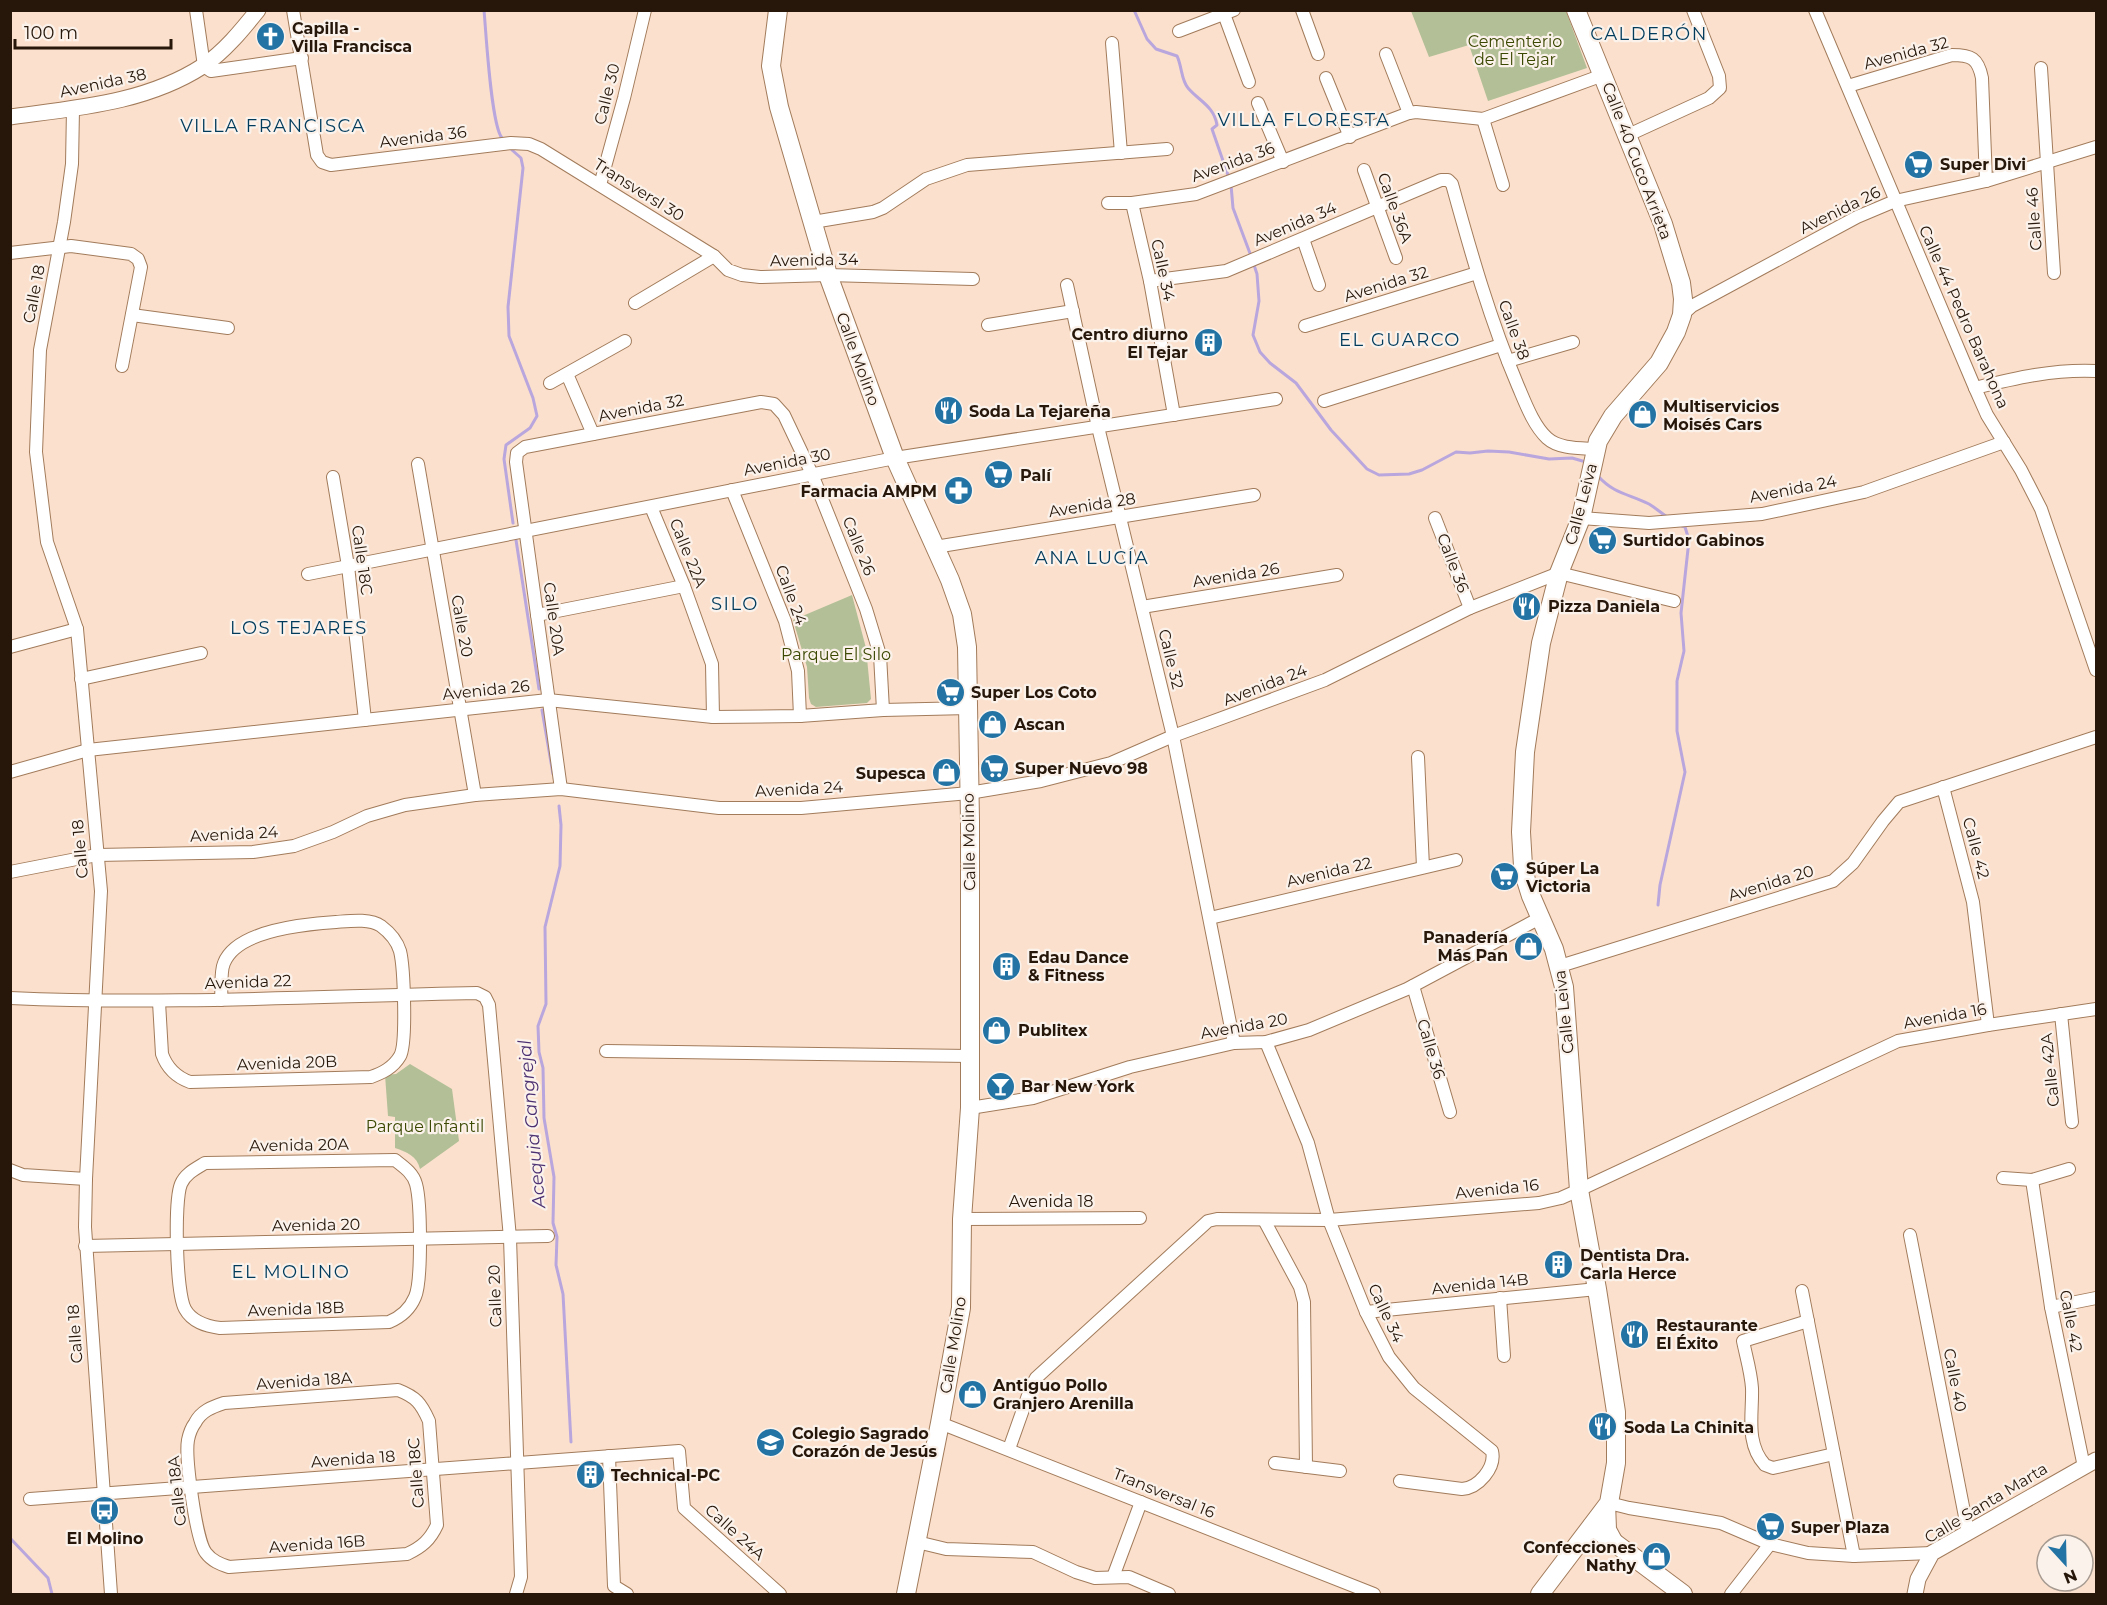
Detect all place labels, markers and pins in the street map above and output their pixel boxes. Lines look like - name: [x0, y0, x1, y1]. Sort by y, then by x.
- place label: Capilla - Villa Francisca: [291, 19, 412, 56]
- church icon: Capilla - Villa Francisca: [255, 21, 287, 53]
- supermarket icon: Super Divi: [1903, 148, 1935, 180]
- place label: Super Divi: [1940, 155, 2026, 174]
- place label: Centro diurno El Tejar: [1072, 325, 1188, 362]
- building icon: Centro diurno El Tejar: [1193, 327, 1225, 359]
- restaurant icon: Soda La Tejareña: [932, 395, 964, 427]
- place label: Multiservicios Moisés Cars: [1663, 397, 1780, 434]
- shop icon: Multiservicios Moisés Cars: [1626, 399, 1658, 431]
- place label: Soda La Tejareña: [969, 402, 1111, 421]
- supermarket icon: Palí: [983, 459, 1015, 491]
- place label: Palí: [1020, 466, 1052, 485]
- pharmacy icon: Farmacia AMPM: [942, 475, 974, 507]
- place label: Farmacia AMPM: [801, 482, 937, 501]
- supermarket icon: Surtidor Gabinos: [1586, 524, 1618, 556]
- place label: Surtidor Gabinos: [1623, 531, 1765, 550]
- restaurant icon: Pizza Daniela: [1511, 590, 1543, 622]
- place label: Pizza Daniela: [1548, 597, 1660, 616]
- supermarket icon: Super Los Coto: [934, 676, 966, 708]
- place label: Super Los Coto: [971, 683, 1097, 702]
- shop icon: Ascan: [977, 708, 1009, 740]
- place label: Ascan: [1013, 715, 1065, 734]
- supermarket icon: Super Nuevo 98: [978, 752, 1010, 784]
- shop icon: Supesca: [931, 757, 963, 789]
- place label: Super Nuevo 98: [1015, 759, 1148, 778]
- place label: Supesca: [856, 764, 926, 783]
- place label: Súper La Victoria: [1525, 859, 1599, 896]
- supermarket icon: Súper La Victoria: [1489, 861, 1521, 893]
- place label: Panadería Más Pan: [1423, 928, 1508, 965]
- shop icon: Panadería Más Pan: [1513, 930, 1545, 962]
- place label: Edau Dance & Fitness: [1028, 948, 1129, 985]
- building icon: Edau Dance & Fitness: [991, 950, 1023, 982]
- shop icon: Publitex: [981, 1014, 1013, 1046]
- place label: Publitex: [1018, 1021, 1088, 1040]
- bar icon: Bar New York: [984, 1070, 1016, 1102]
- place label: Bar New York: [1021, 1077, 1135, 1096]
- place label: Dentista Dra. Carla Herce: [1580, 1246, 1689, 1283]
- building icon: Dentista Dra. Carla Herce: [1543, 1248, 1575, 1280]
- place label: Restaurante El Éxito: [1656, 1316, 1758, 1353]
- restaurant icon: Restaurante El Éxito: [1619, 1318, 1651, 1350]
- place label: Antiguo Pollo Granjero Arenilla: [992, 1376, 1134, 1413]
- shop icon: Antiguo Pollo Granjero Arenilla: [956, 1378, 988, 1410]
- restaurant icon: Soda La Chinita: [1587, 1411, 1619, 1443]
- place label: Soda La Chinita: [1624, 1418, 1754, 1437]
- place label: Colegio Sagrado Corazón de Jesús: [792, 1424, 937, 1461]
- school or university icon: Colegio Sagrado Corazón de Jesús: [755, 1426, 787, 1458]
- building icon: Technical-PC: [574, 1459, 606, 1491]
- place label: Technical-PC: [611, 1466, 720, 1485]
- bus stop icon: El Molino: [89, 1494, 121, 1526]
- supermarket icon: Super Plaza: [1754, 1511, 1786, 1543]
- place label: Super Plaza: [1791, 1518, 1890, 1537]
- place label: El Molino: [66, 1529, 144, 1548]
- place label: Confecciones Nathy: [1523, 1538, 1636, 1575]
- shop icon: Confecciones Nathy: [1641, 1540, 1673, 1572]

